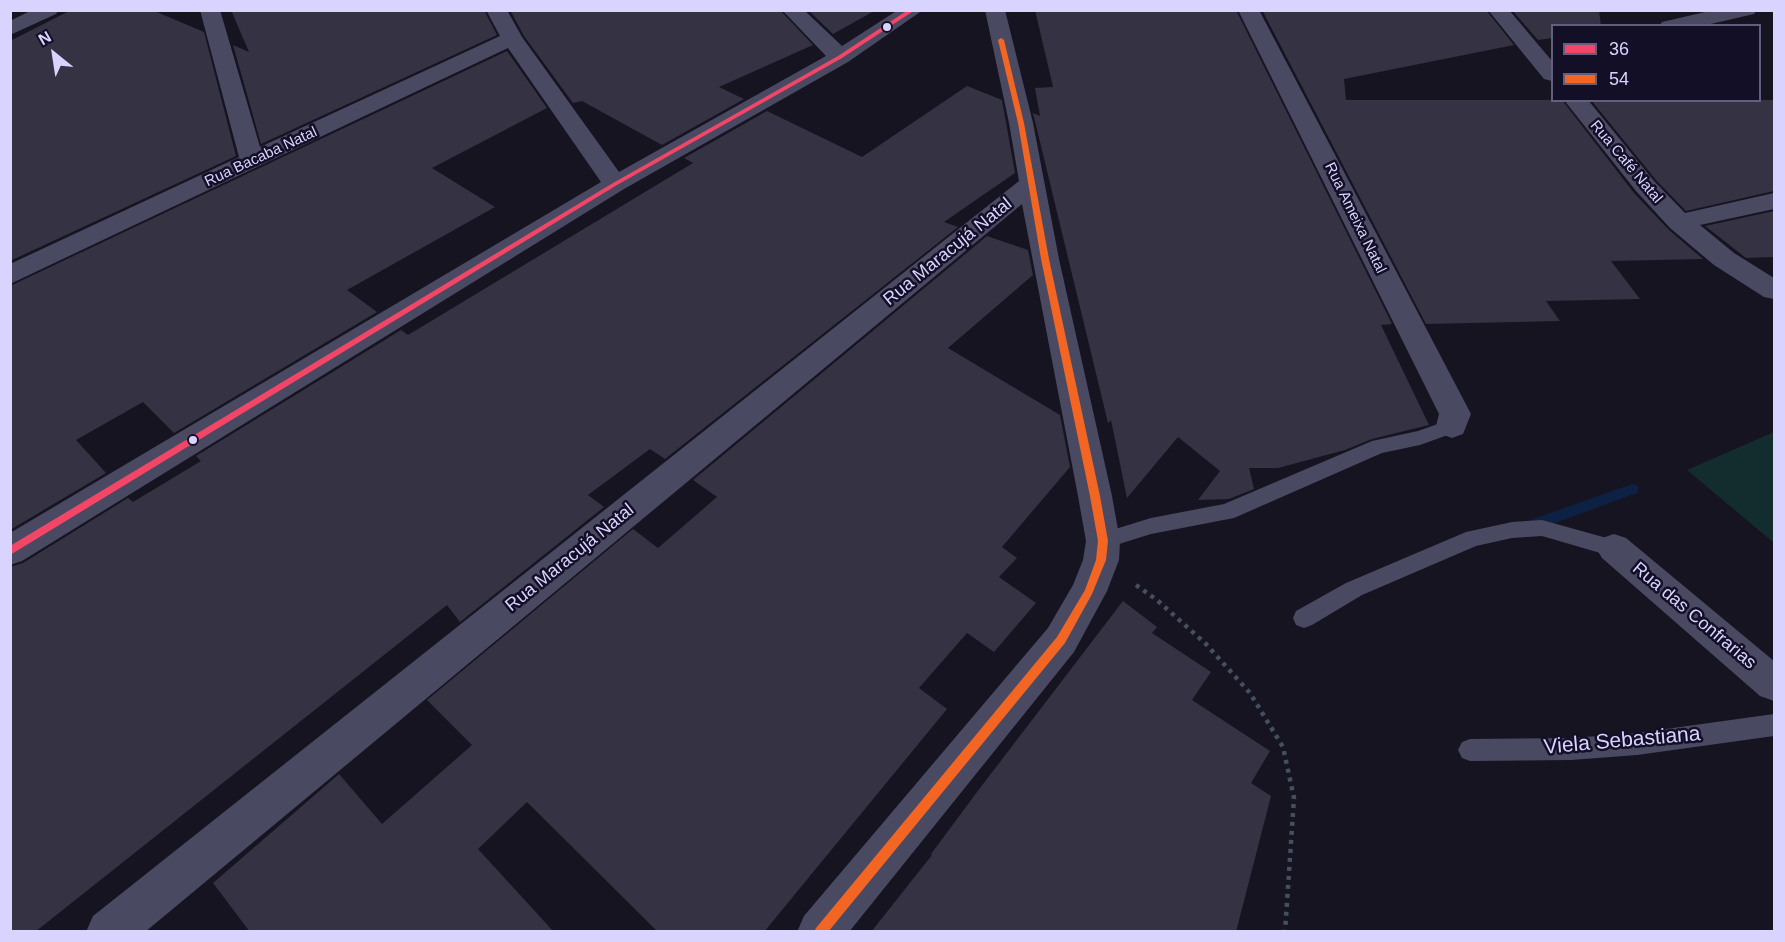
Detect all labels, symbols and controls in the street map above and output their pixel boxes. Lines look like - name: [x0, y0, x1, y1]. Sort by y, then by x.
- unlabelled marker: [881, 21, 893, 33]
- north arrow: [24, 24, 84, 84]
- legend: [1551, 24, 1761, 102]
- text: N: [35, 28, 54, 48]
- text: 36: [1609, 39, 1629, 59]
- text: 54: [1609, 69, 1629, 89]
- street label: Rua Café Natal: [1586, 117, 1666, 207]
- street label: Rua Bacaba Natal: [202, 123, 320, 191]
- street label: Rua Ameixa Natal: [1320, 160, 1390, 276]
- street label: Rua Maracujá Natal: [879, 194, 1017, 310]
- unlabelled marker: [187, 434, 199, 446]
- street label: Rua Maracujá Natal: [501, 500, 639, 616]
- street label: Rua das Confrarias: [1628, 558, 1760, 674]
- street label: Viela Sebastiana: [1543, 722, 1701, 760]

